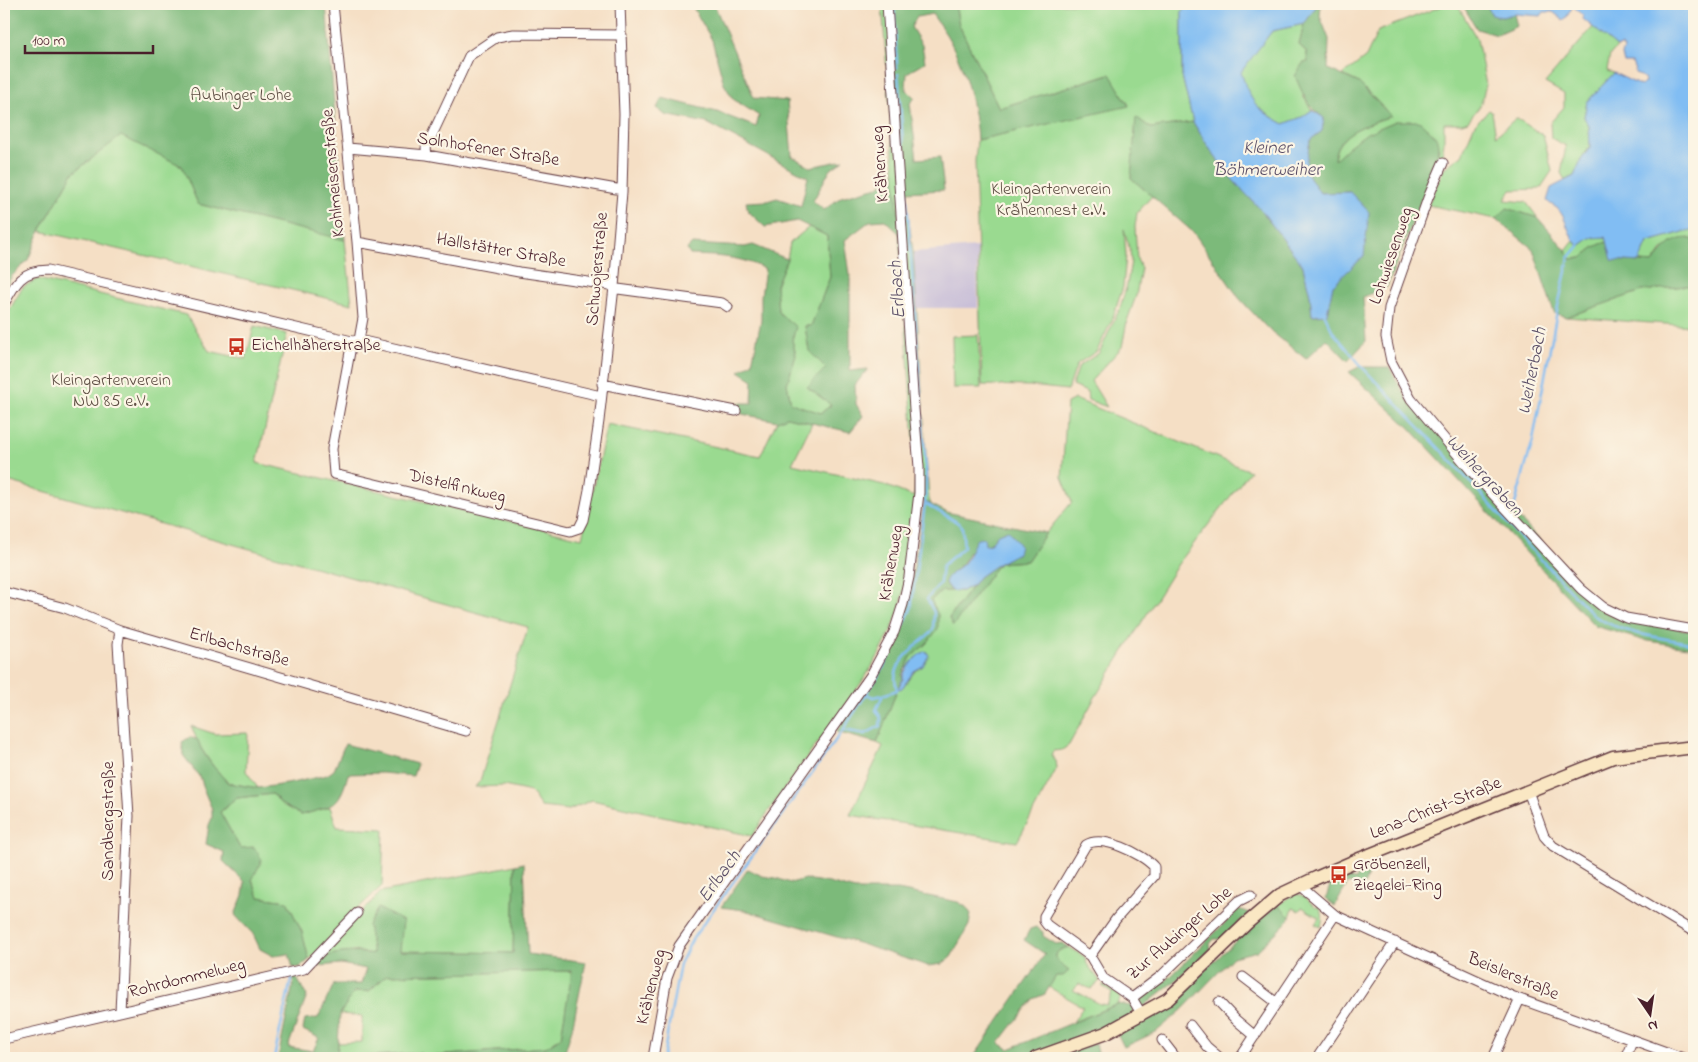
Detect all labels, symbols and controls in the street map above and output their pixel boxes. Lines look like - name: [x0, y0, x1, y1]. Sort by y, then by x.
- scale bar: [25, 22, 152, 54]
- text: 100 m: [32, 30, 65, 52]
- park label: Aubinger Lohe: [190, 83, 293, 110]
- street label: Kohlmeisenstraße: [315, 107, 353, 238]
- street label: Krähenweg: [865, 125, 898, 203]
- street label: Solnhofener Straße: [415, 126, 562, 174]
- water label: Kleiner Böhmerweiher: [1213, 135, 1323, 184]
- park label: Kleingartenverein Krähennest e.V.: [991, 177, 1111, 224]
- street label: Lohwiesenweg: [1363, 204, 1422, 308]
- street label: Schwojerstraße: [580, 210, 616, 327]
- street label: Hallstätter Straße: [434, 227, 569, 275]
- water label: Erlbach: [882, 259, 914, 320]
- water label: Weiherbach: [1511, 324, 1555, 417]
- place label: Eichelhäherstraße: [251, 333, 382, 359]
- bus stop icon: Eichelhäherstraße: [227, 336, 247, 356]
- park label: Kleingartenverein NW 85 e.V.: [51, 368, 171, 415]
- water label: Weihergraben: [1438, 429, 1529, 524]
- street label: Distelfinkweg: [405, 463, 508, 512]
- street label: Krähenweg: [873, 523, 912, 603]
- street label: Erlbachstraße: [186, 621, 293, 675]
- street label: Sandbergstraße: [96, 760, 123, 881]
- street label: Lena-Christ-Straße: [1366, 770, 1506, 847]
- water label: Erlbach: [692, 845, 749, 909]
- place label: Gröbenzell, Ziegelei-Ring: [1353, 852, 1442, 900]
- bus stop icon: Gröbenzell, Ziegelei-Ring: [1329, 865, 1349, 885]
- street label: Zur Aubinger Lohe: [1122, 880, 1240, 988]
- street label: Beislerstraße: [1462, 946, 1564, 1008]
- street label: Krähenweg: [630, 947, 675, 1028]
- street label: Rohrdommelweg: [126, 952, 248, 1007]
- north arrow: [1626, 990, 1676, 1040]
- text: N: [1646, 1014, 1660, 1036]

